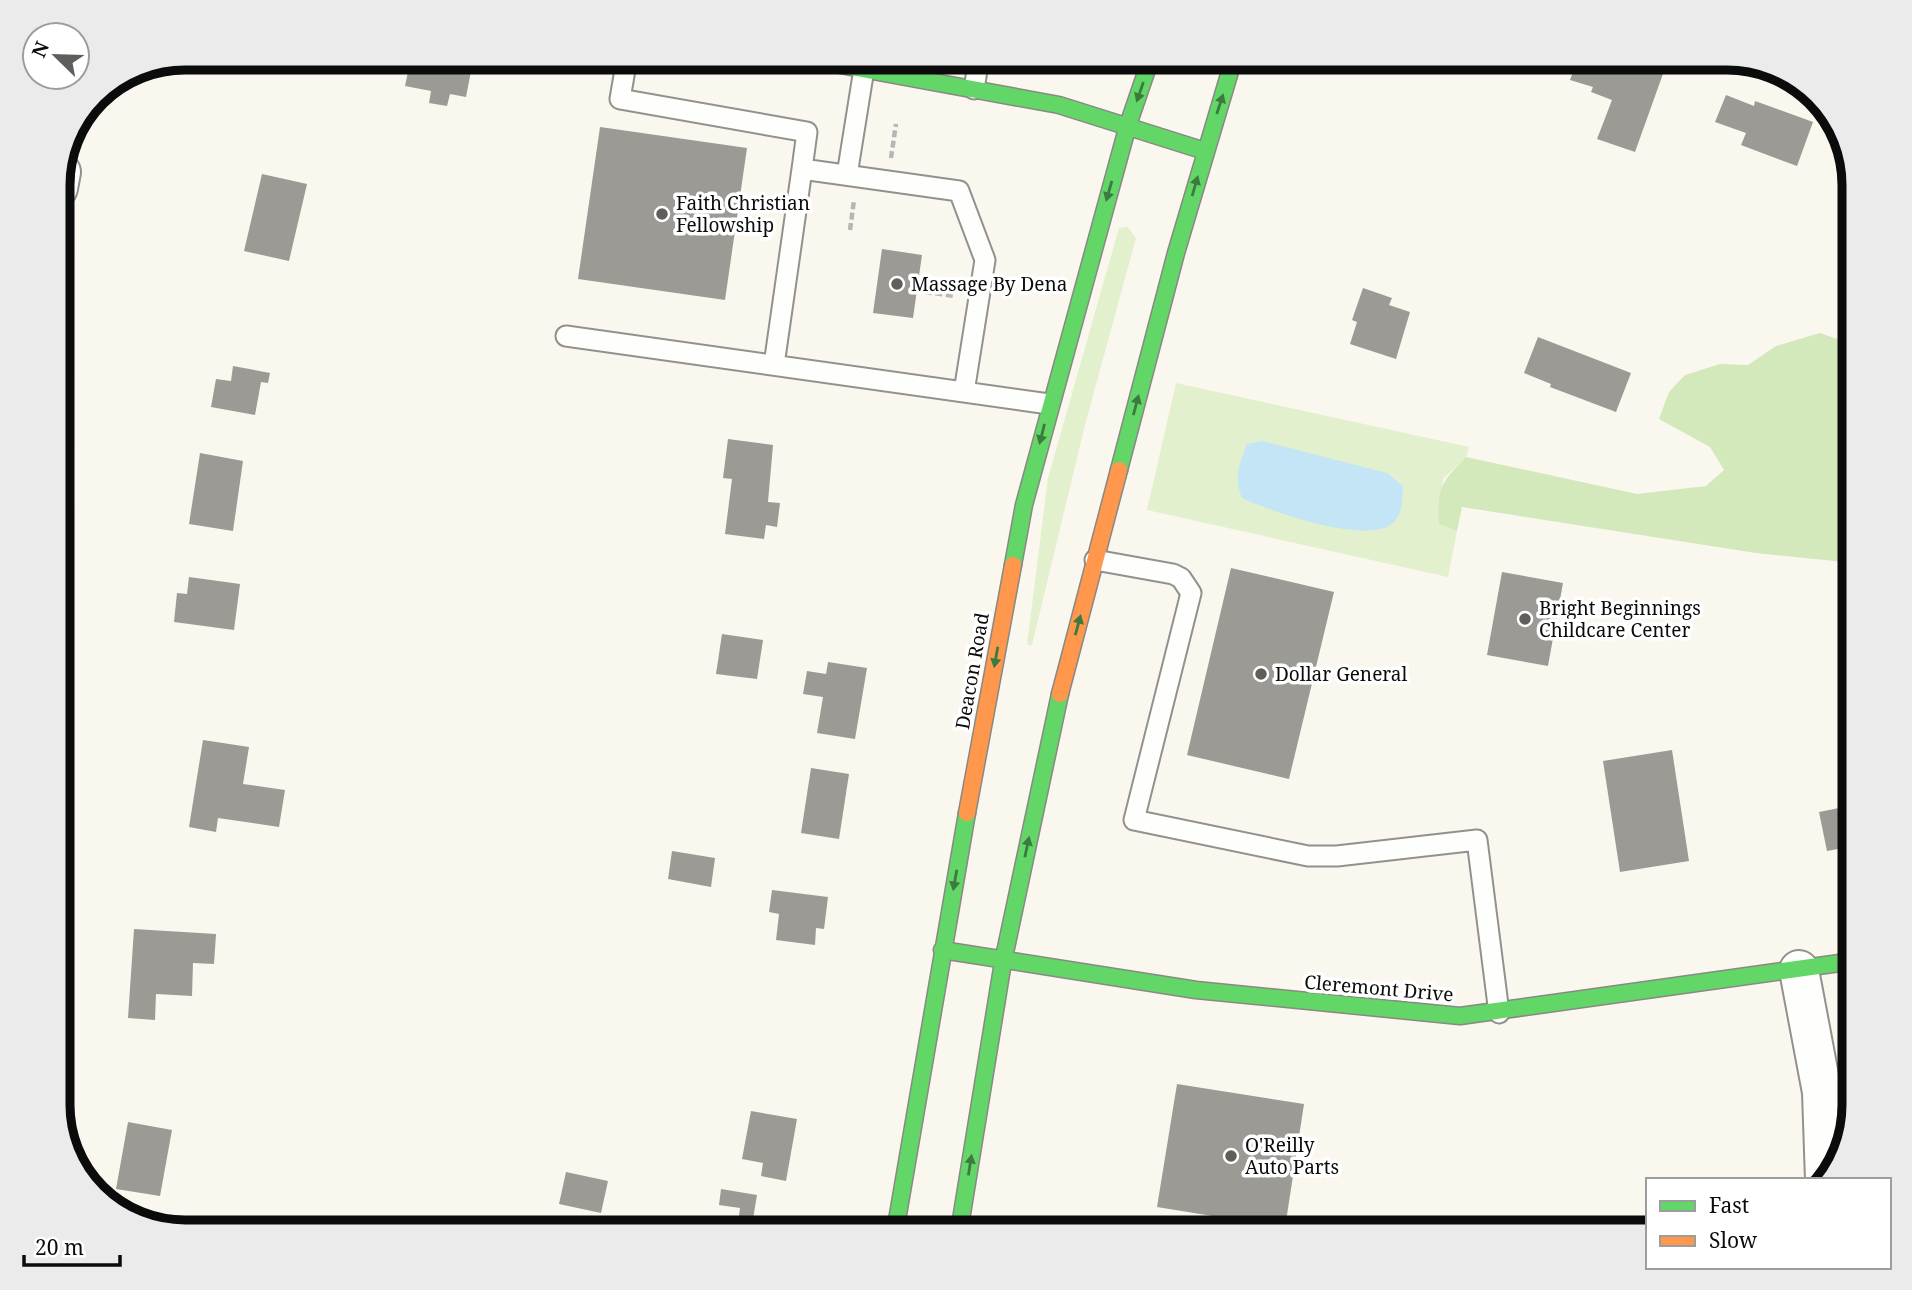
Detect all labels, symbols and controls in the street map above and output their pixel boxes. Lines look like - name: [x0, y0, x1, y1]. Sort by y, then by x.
- north arrow: [21, 21, 91, 91]
- text: N: [25, 37, 55, 61]
- one-way arrow: [1134, 81, 1144, 102]
- one-way arrow: [1215, 93, 1225, 114]
- one-way arrow: [1190, 174, 1201, 196]
- one-way arrow: [1104, 181, 1114, 202]
- place label: Faith Christian Fellowship: [676, 190, 810, 238]
- marker: Faith Christian Fellowship: [654, 206, 670, 222]
- place label: Massage By Dena: [911, 271, 1067, 297]
- marker: Massage By Dena: [889, 276, 905, 292]
- one-way arrow: [1131, 394, 1142, 416]
- one-way arrow: [1036, 423, 1047, 445]
- place label: Bright Beginnings Childcare Center: [1539, 595, 1701, 643]
- street label: Deacon Road: [949, 610, 995, 731]
- marker: Bright Beginnings Childcare Center: [1517, 611, 1533, 627]
- one-way arrow: [1073, 614, 1084, 636]
- one-way arrow: [990, 646, 1001, 668]
- place label: Dollar General: [1275, 661, 1408, 687]
- marker: Dollar General: [1253, 666, 1269, 682]
- one-way arrow: [1021, 836, 1032, 858]
- one-way arrow: [949, 869, 960, 891]
- street label: Cleremont Drive: [1303, 969, 1455, 1007]
- place label: O'Reilly Auto Parts: [1245, 1132, 1339, 1180]
- marker: O'Reilly Auto Parts: [1223, 1148, 1239, 1164]
- one-way arrow: [965, 1154, 976, 1176]
- legend: [1646, 1178, 1891, 1269]
- text: Fast: [1709, 1191, 1749, 1219]
- scale bar: [24, 1224, 121, 1268]
- text: Slow: [1709, 1226, 1758, 1254]
- text: 20 m: [35, 1233, 84, 1261]

